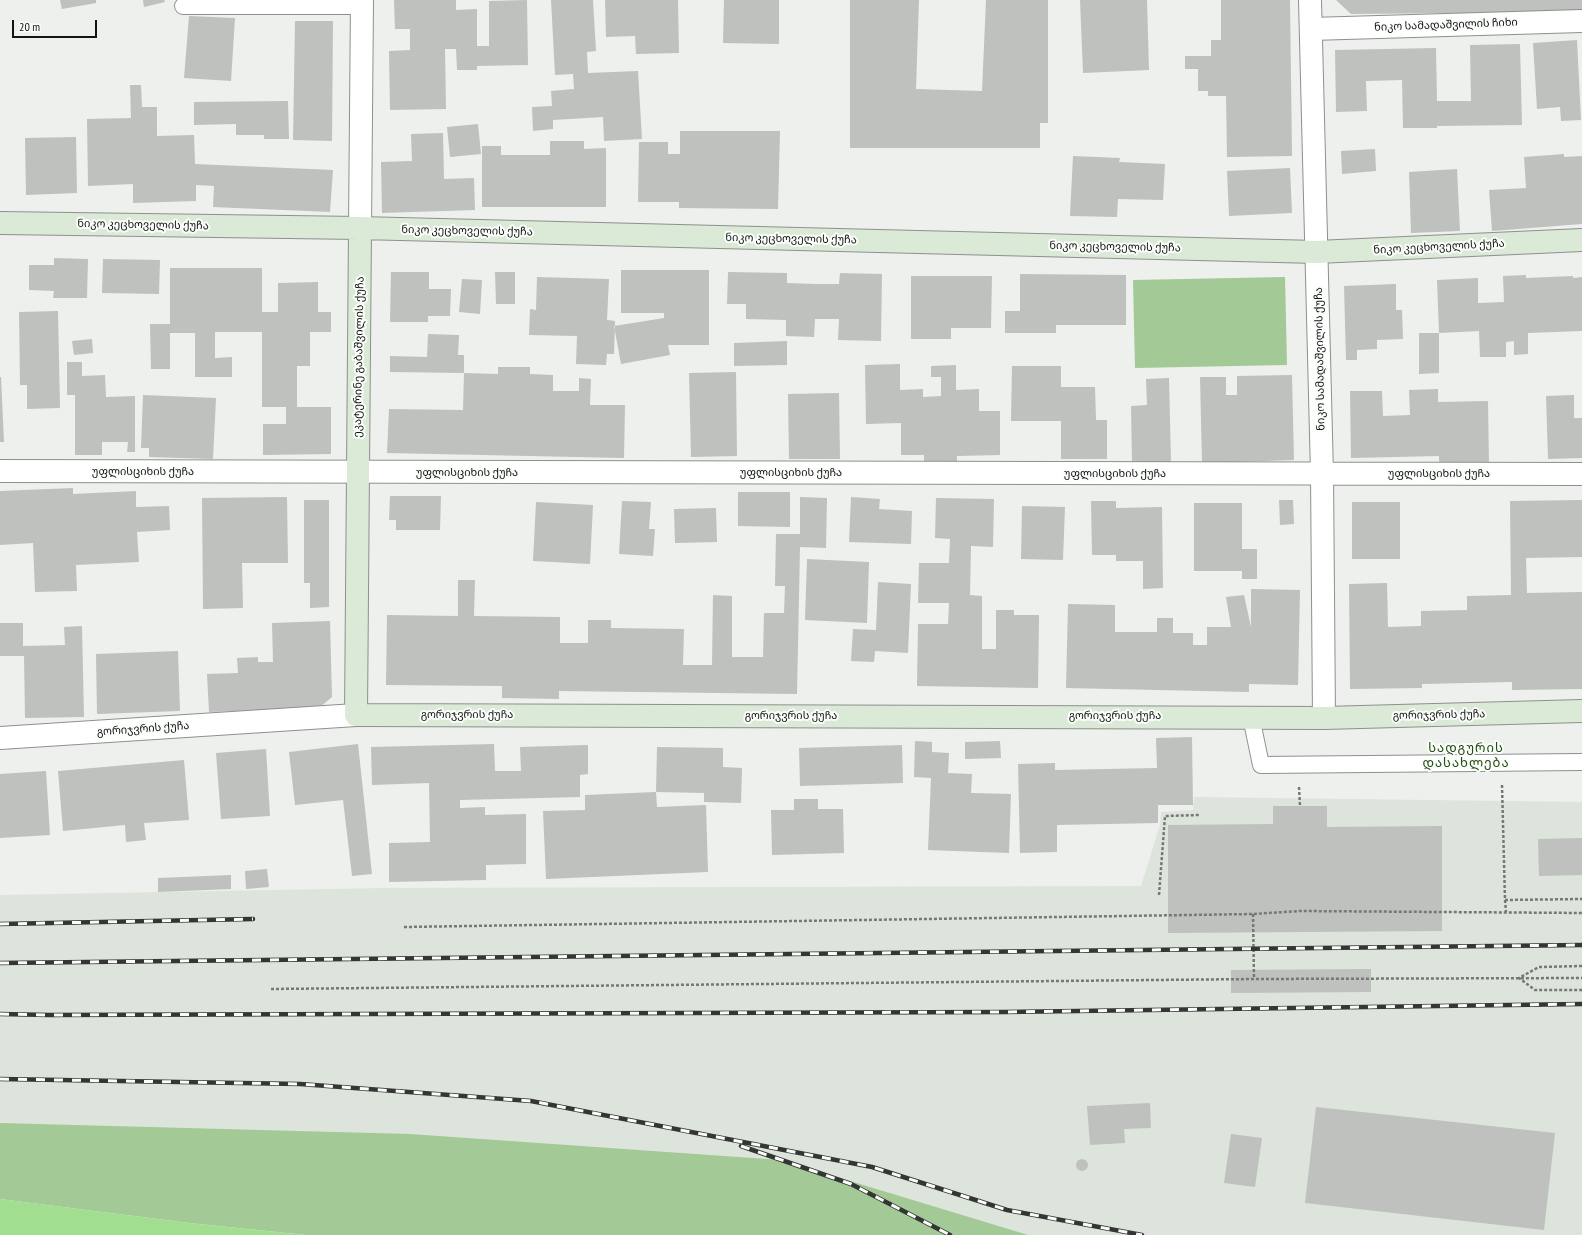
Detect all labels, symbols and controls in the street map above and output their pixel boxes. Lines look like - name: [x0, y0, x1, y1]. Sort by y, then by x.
- scale bar: [14, 12, 99, 38]
- street label: ნიკო სამადაშვილის ჩიხი: [1374, 16, 1518, 34]
- text: 20 m: [19, 19, 40, 34]
- street label: ნიკო კეცხოველის ქუჩა: [77, 217, 209, 233]
- street label: ნიკო კეცხოველის ქუჩა: [401, 223, 533, 239]
- street label: ნიკო კეცხოველის ქუჩა: [725, 231, 857, 247]
- street label: ნიკო კეცხოველის ქუჩა: [1373, 237, 1505, 257]
- street label: ნიკო კეცხოველის ქუჩა: [1049, 239, 1181, 255]
- street label: ეკატერინე გაბაშვილის ქუჩა: [351, 276, 367, 438]
- street label: ნიკო სამადაშვილის ქუჩა: [1312, 287, 1328, 431]
- street label: უფლისციხის ქუჩა: [92, 465, 194, 479]
- street label: უფლისციხის ქუჩა: [416, 466, 518, 480]
- street label: უფლისციხის ქუჩა: [740, 466, 842, 480]
- street label: უფლისციხის ქუჩა: [1064, 467, 1166, 481]
- street label: უფლისციხის ქუჩა: [1388, 467, 1490, 481]
- street label: გორიჯვრის ქუჩა: [421, 708, 513, 722]
- street label: გორიჯვრის ქუჩა: [1393, 708, 1485, 722]
- street label: გორიჯვრის ქუჩა: [745, 709, 837, 723]
- street label: გორიჯვრის ქუჩა: [1069, 709, 1161, 723]
- street label: გორიჯვრის ქუჩა: [96, 719, 190, 739]
- district label: სადგურის დასახლება: [1422, 740, 1510, 771]

